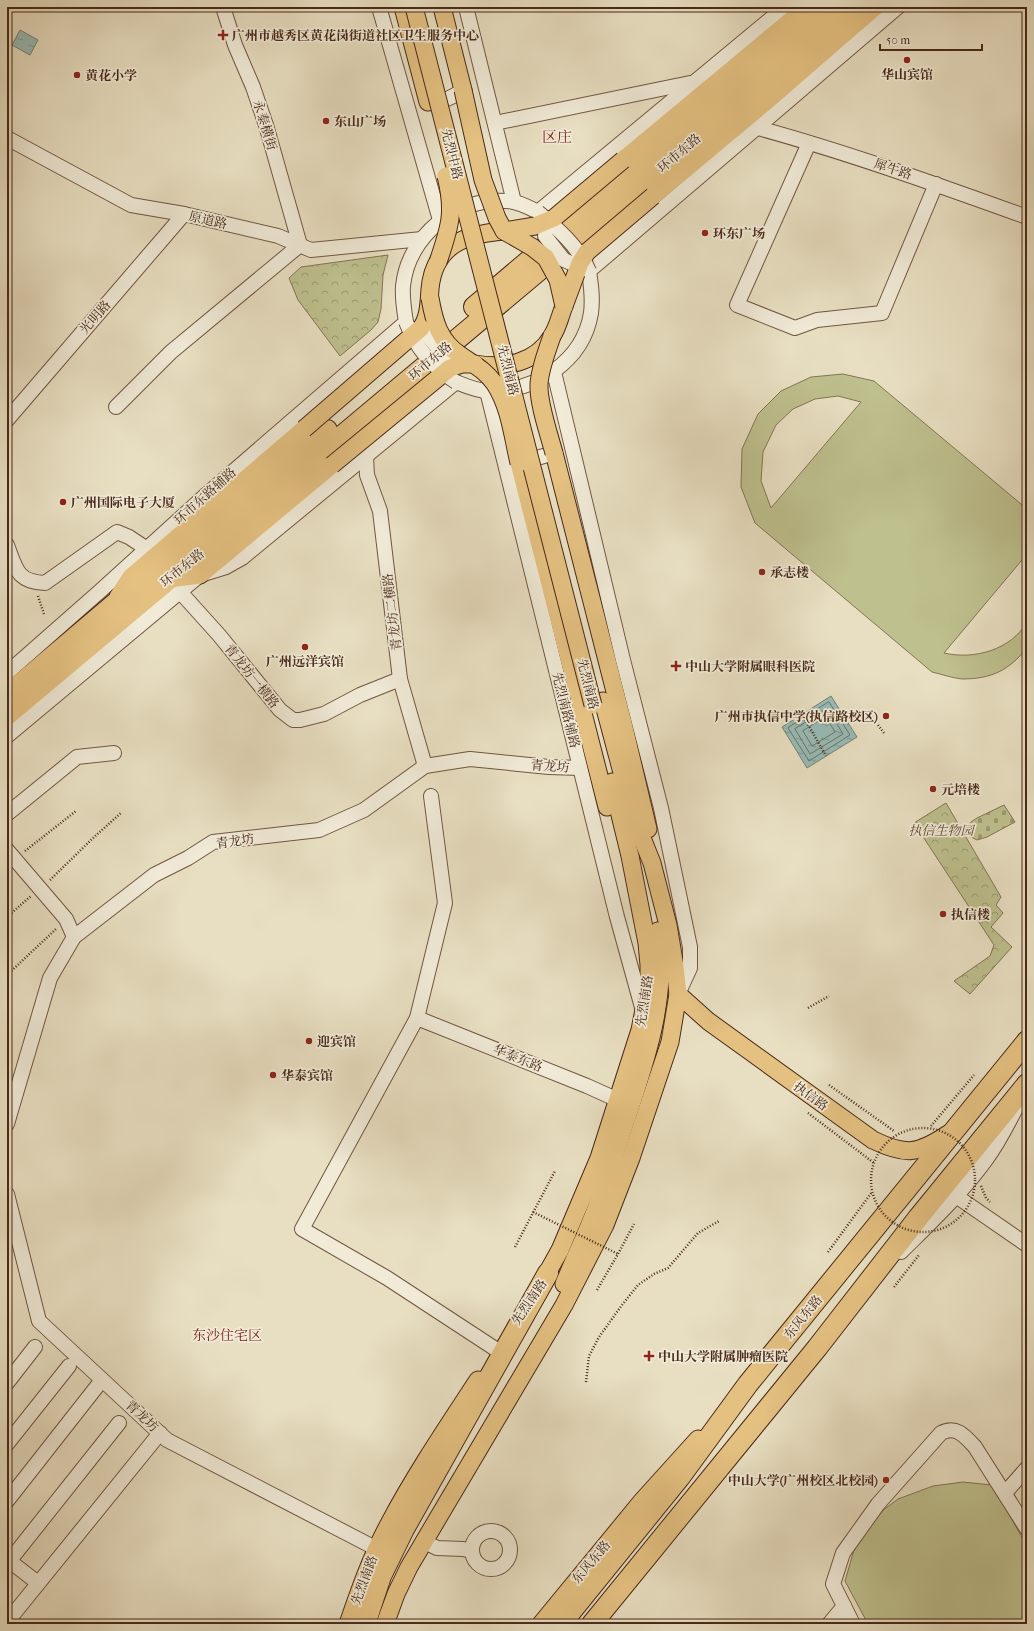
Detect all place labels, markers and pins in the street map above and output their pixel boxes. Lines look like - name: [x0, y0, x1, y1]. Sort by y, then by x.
- place label: 广州市越秀区黄花岗街道社区卫生服务中心: [232, 28, 479, 43]
- marker: 广州市越秀区黄花岗街道社区卫生服务中心: [217, 29, 229, 41]
- marker: 华山宾馆: [902, 55, 912, 65]
- place label: 华山宾馆: [881, 67, 933, 82]
- place label: 黄花小学: [85, 68, 137, 83]
- marker: 黄花小学: [72, 70, 82, 80]
- place label: 东山广场: [334, 114, 386, 129]
- marker: 东山广场: [321, 116, 331, 126]
- place label: 环东广场: [713, 226, 765, 241]
- marker: 环东广场: [700, 228, 710, 238]
- place label: 广州国际电子大厦: [71, 495, 175, 510]
- marker: 广州国际电子大厦: [58, 497, 68, 507]
- place label: 承志楼: [770, 565, 809, 580]
- marker: 承志楼: [757, 567, 767, 577]
- marker: 广州远洋宾馆: [300, 642, 310, 652]
- place label: 广州远洋宾馆: [266, 654, 344, 669]
- place label: 中山大学附属眼科医院: [685, 659, 815, 674]
- marker: 中山大学附属眼科医院: [670, 660, 682, 672]
- place label: 广州市执信中学(执信路校区): [715, 709, 878, 724]
- marker: 广州市执信中学(执信路校区): [881, 711, 891, 721]
- place label: 元培楼: [941, 782, 980, 797]
- marker: 元培楼: [928, 784, 938, 794]
- place label: 执信楼: [951, 907, 990, 922]
- marker: 执信楼: [938, 909, 948, 919]
- place label: 迎宾馆: [317, 1034, 356, 1049]
- marker: 迎宾馆: [304, 1036, 314, 1046]
- place label: 华泰宾馆: [281, 1068, 333, 1083]
- marker: 华泰宾馆: [268, 1070, 278, 1080]
- place label: 中山大学附属肿瘤医院: [658, 1349, 788, 1364]
- marker: 中山大学附属肿瘤医院: [643, 1350, 655, 1362]
- place label: 中山大学(广州校区北校园): [728, 1473, 878, 1488]
- marker: 中山大学(广州校区北校园): [881, 1475, 891, 1485]

